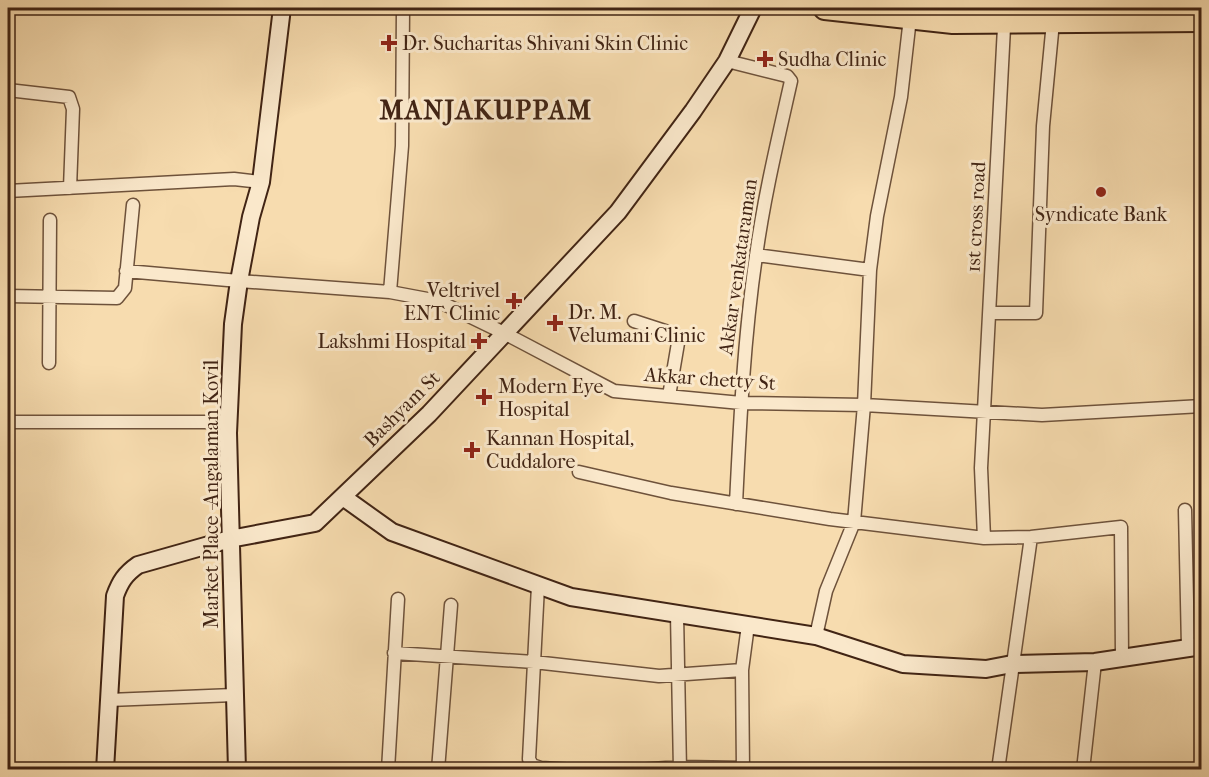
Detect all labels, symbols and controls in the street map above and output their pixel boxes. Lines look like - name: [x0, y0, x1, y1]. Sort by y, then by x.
- place label: Dr. Sucharitas Shivani Skin Clinic: [402, 32, 688, 55]
- marker: Dr. Sucharitas Shivani Skin Clinic: [380, 34, 398, 52]
- place label: Sudha Clinic: [778, 48, 886, 71]
- marker: Sudha Clinic: [756, 50, 774, 68]
- district label: MANJAKUPPAM: [380, 95, 592, 126]
- street label: 1st cross road: [962, 160, 990, 273]
- street label: Akkar venkataraman: [714, 177, 762, 358]
- marker: Syndicate Bank: [1094, 185, 1108, 199]
- place label: Syndicate Bank: [1035, 203, 1168, 226]
- place label: Veltrivel ENT Clinic: [404, 279, 500, 325]
- marker: Veltrivel ENT Clinic: [505, 292, 523, 310]
- place label: Dr. M. Velumani Clinic: [567, 301, 705, 347]
- marker: Dr. M. Velumani Clinic: [546, 314, 564, 332]
- place label: Lakshmi Hospital: [317, 330, 466, 353]
- marker: Lakshmi Hospital: [470, 332, 488, 350]
- street label: Market Place -Angalaman Kovil: [200, 359, 223, 628]
- street label: Akkar chetty St: [642, 363, 777, 395]
- street label: Bashyam St: [359, 366, 445, 452]
- place label: Modern Eye Hospital: [498, 375, 603, 421]
- marker: Modern Eye Hospital: [475, 388, 493, 406]
- place label: Kannan Hospital, Cuddalore: [486, 427, 634, 473]
- marker: Kannan Hospital, Cuddalore: [463, 441, 481, 459]

